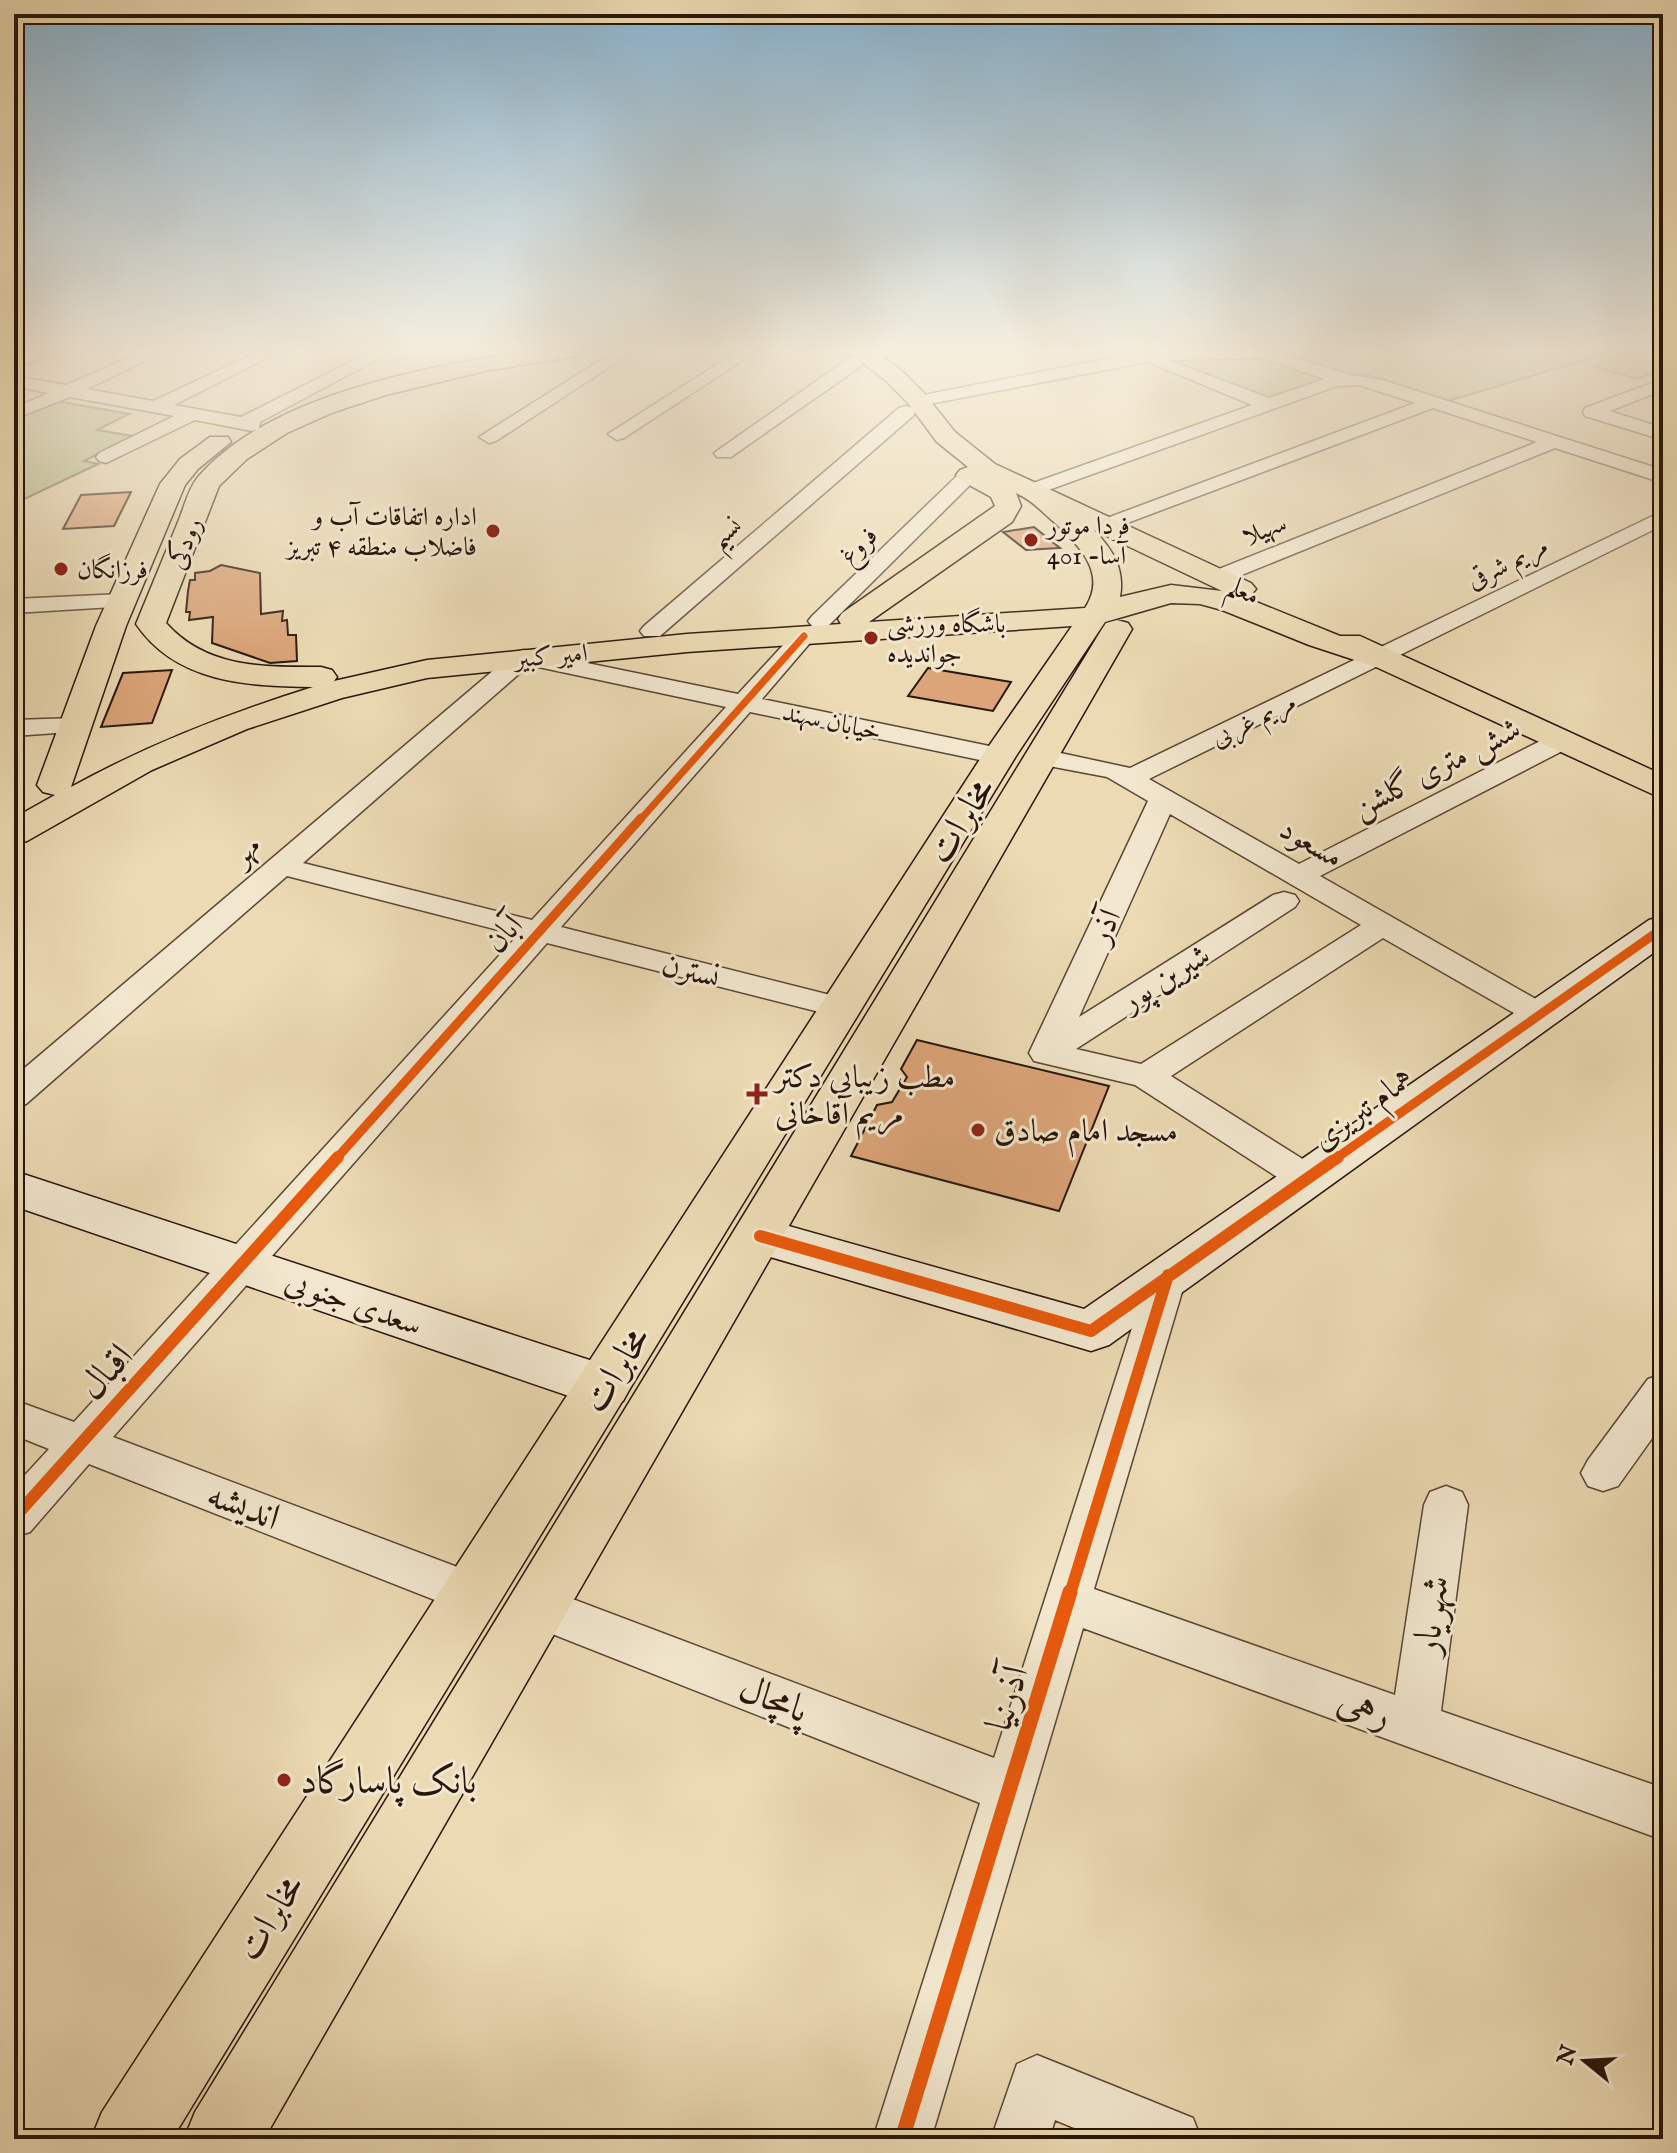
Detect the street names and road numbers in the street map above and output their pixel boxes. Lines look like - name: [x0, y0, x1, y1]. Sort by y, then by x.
- street label: سهیلا: [1237, 507, 1292, 554]
- street label: نسیم: [703, 510, 755, 562]
- street label: رودکى: [159, 512, 211, 574]
- street label: فروغ: [833, 520, 888, 575]
- street label: مریم شرقی: [1462, 530, 1556, 602]
- street label: معلم: [1218, 570, 1265, 620]
- street label: امیر کبیر: [510, 637, 589, 676]
- street label: مریم غربی: [1206, 686, 1304, 760]
- street label: خیابان سهند: [779, 696, 884, 749]
- street label: شش متری گلشن: [1345, 708, 1528, 829]
- street label: مخابرات: [918, 769, 1008, 874]
- street label: مسعود: [1271, 809, 1350, 879]
- street label: مهر: [220, 826, 271, 877]
- street label: آذر: [1078, 900, 1133, 954]
- street label: آبان: [476, 904, 535, 963]
- street label: شیرین پور: [1111, 936, 1219, 1024]
- street label: نسترن: [657, 945, 724, 999]
- street label: همام تبریزی: [1304, 1059, 1425, 1165]
- street label: سعدى جنوبی: [279, 1262, 427, 1347]
- street label: مخابرات: [573, 1318, 663, 1423]
- street label: اقبال: [69, 1335, 145, 1411]
- street label: اندیشه: [200, 1472, 286, 1544]
- street label: شهریار: [1403, 1573, 1462, 1662]
- street label: آذرنیا: [975, 1656, 1043, 1737]
- street label: پامچال: [731, 1666, 816, 1736]
- street label: رهی: [1330, 1678, 1398, 1742]
- street label: مخابرات: [227, 1866, 317, 1971]

